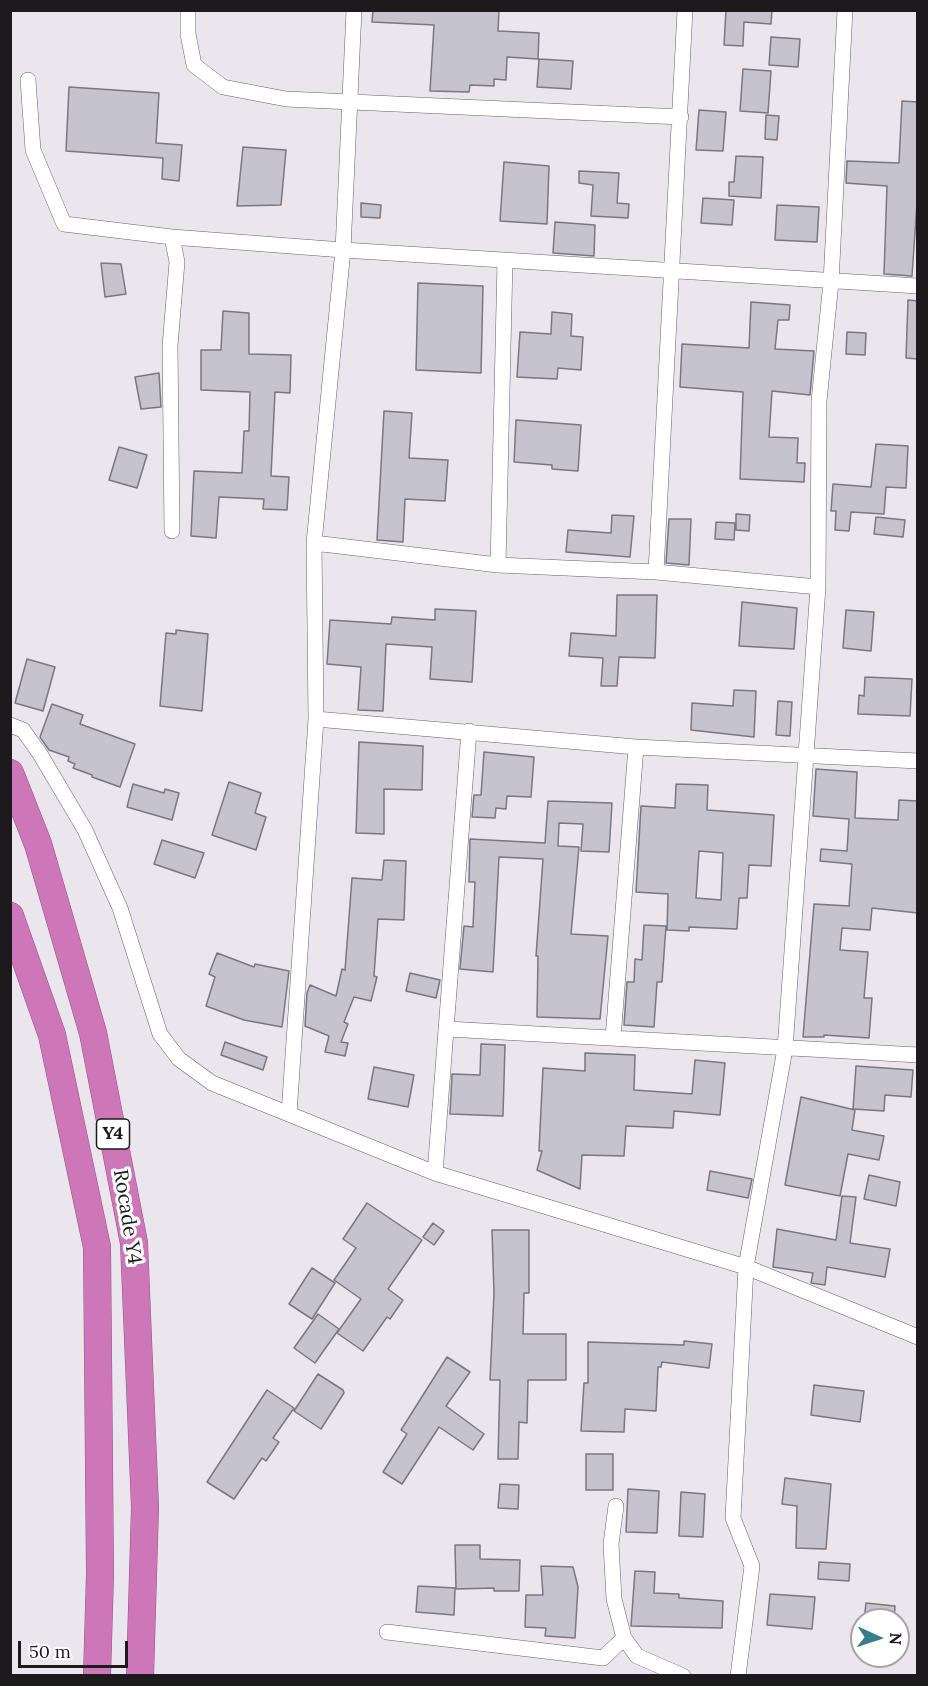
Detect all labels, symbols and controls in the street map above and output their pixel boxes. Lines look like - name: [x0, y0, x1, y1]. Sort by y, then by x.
- road number: Y4: [96, 1119, 130, 1149]
- street label: Rocade Y4: [108, 1168, 146, 1266]
- north arrow: [850, 1608, 910, 1668]
- scale bar: [21, 1629, 130, 1667]
- text: N: [886, 1632, 906, 1646]
- text: 50 m: [29, 1640, 71, 1663]

